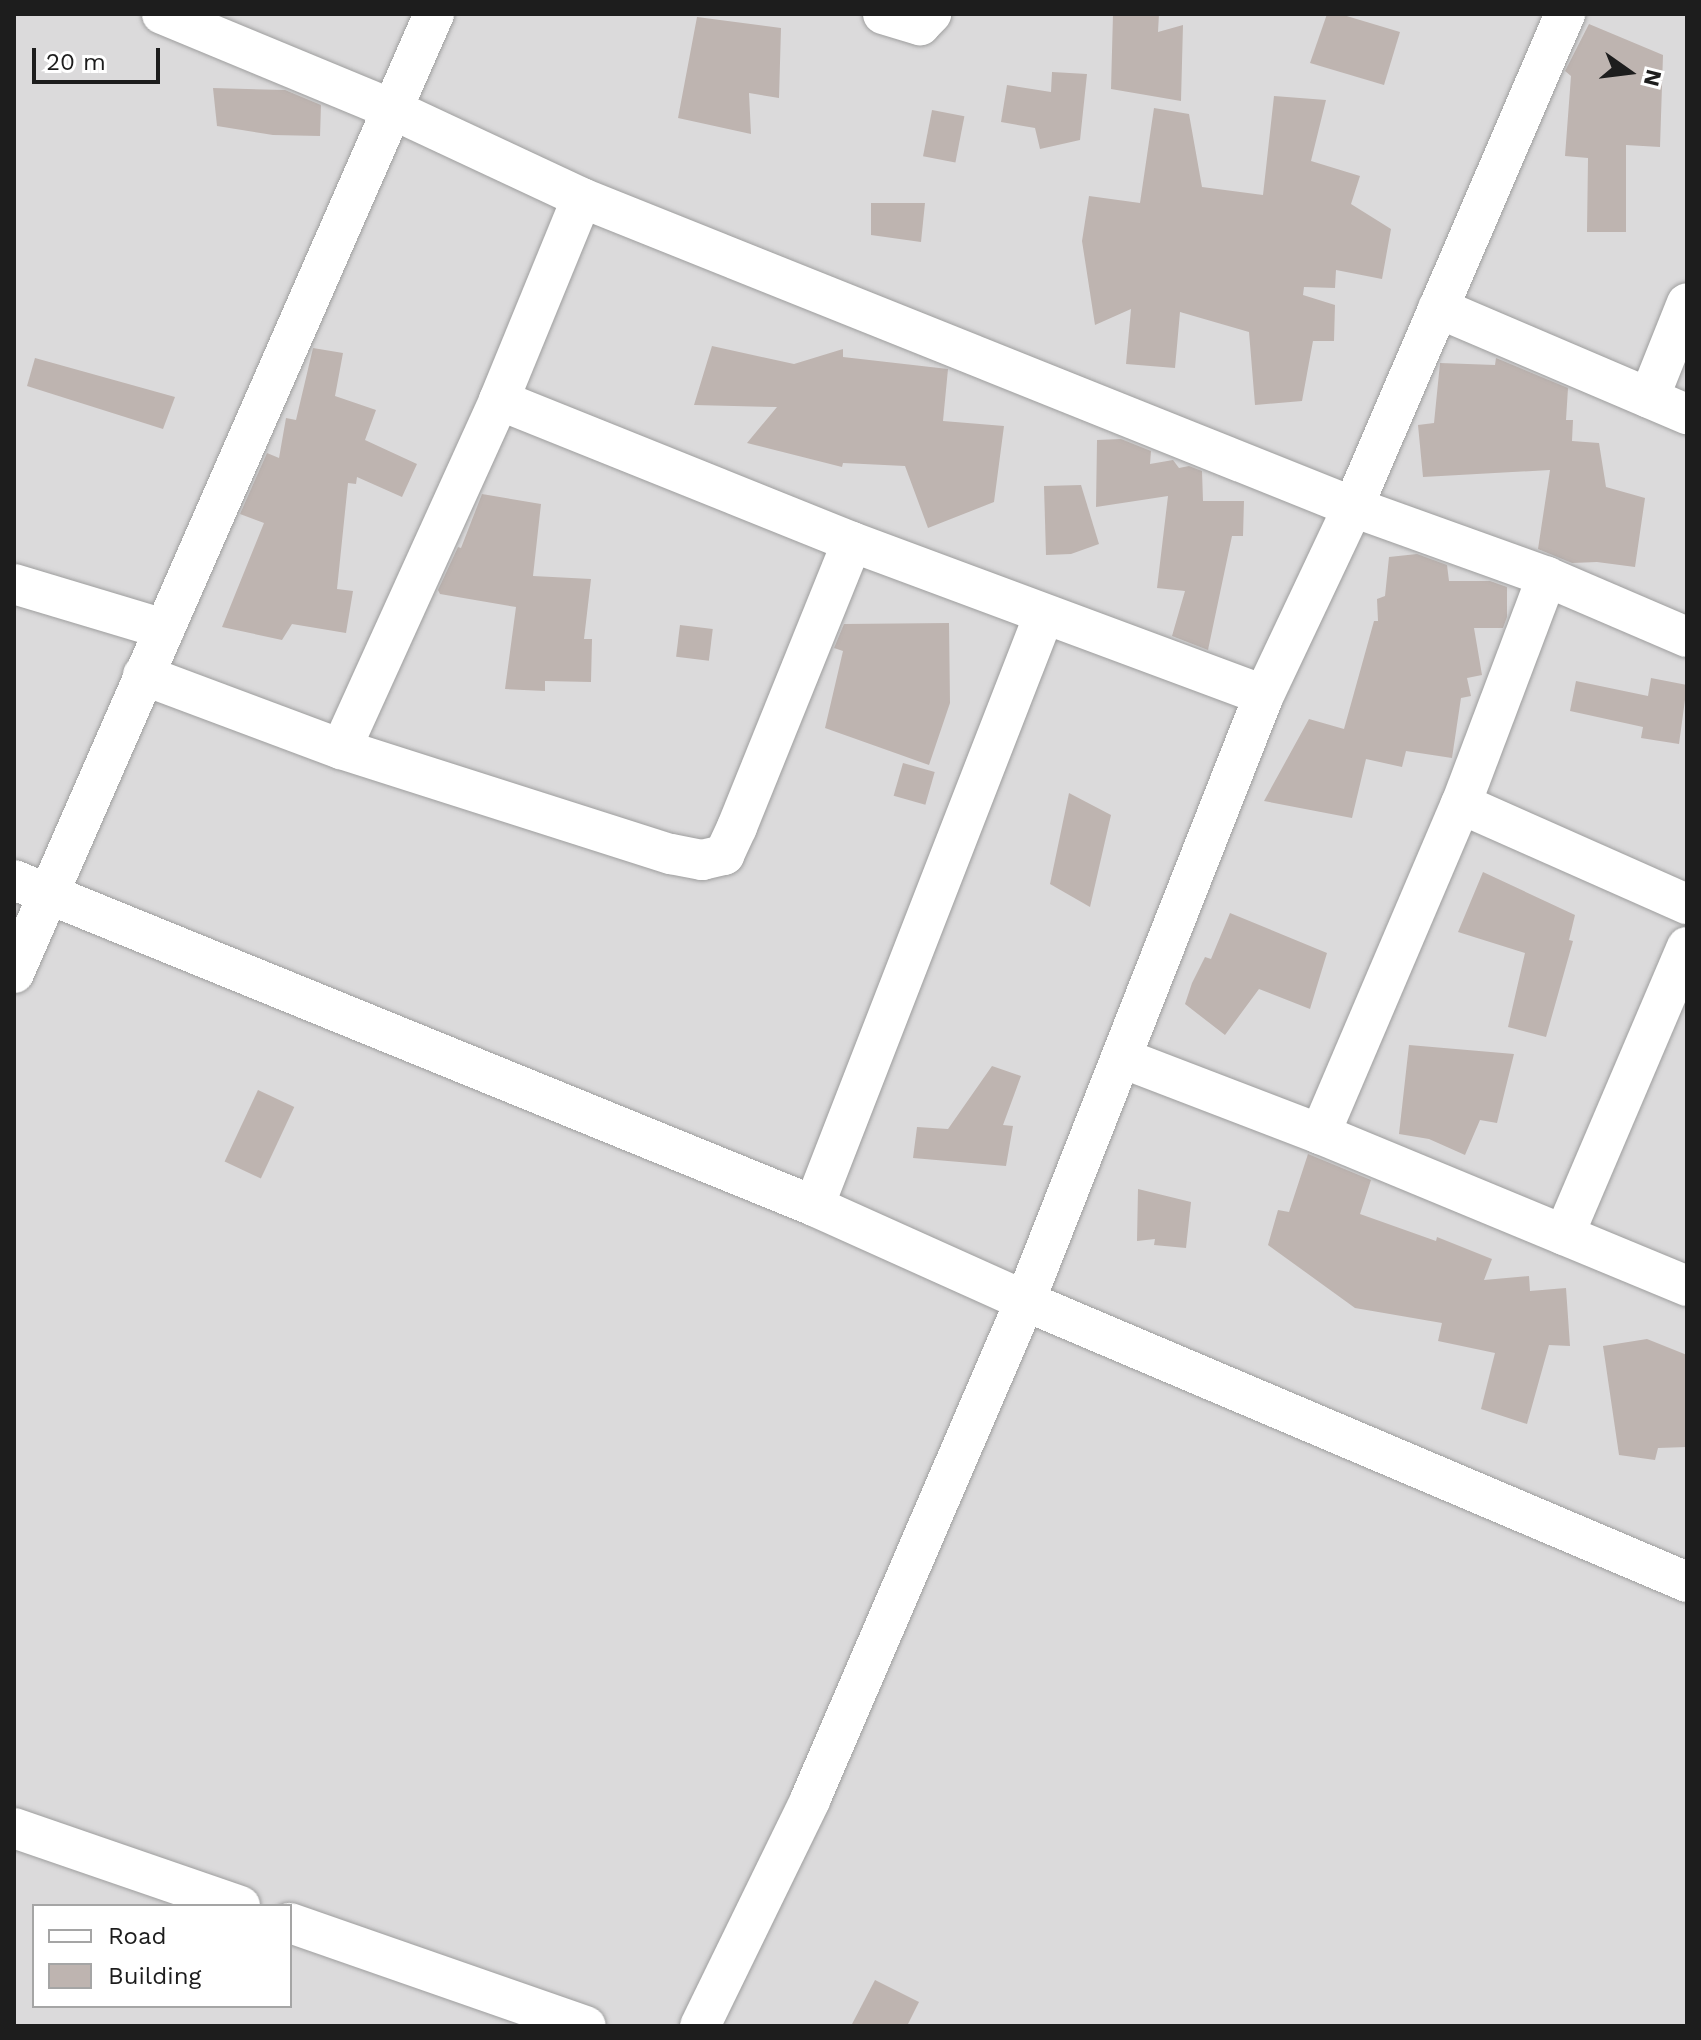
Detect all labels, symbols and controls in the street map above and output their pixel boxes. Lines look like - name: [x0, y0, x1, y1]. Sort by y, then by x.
- scale bar: [36, 32, 164, 82]
- north arrow: [1589, 32, 1669, 112]
- text: 20 m: [46, 48, 106, 76]
- text: N: [1639, 67, 1667, 89]
- legend: [32, 1904, 292, 2008]
- text: Road: [108, 1922, 167, 1950]
- text: Building: [108, 1962, 201, 1990]

